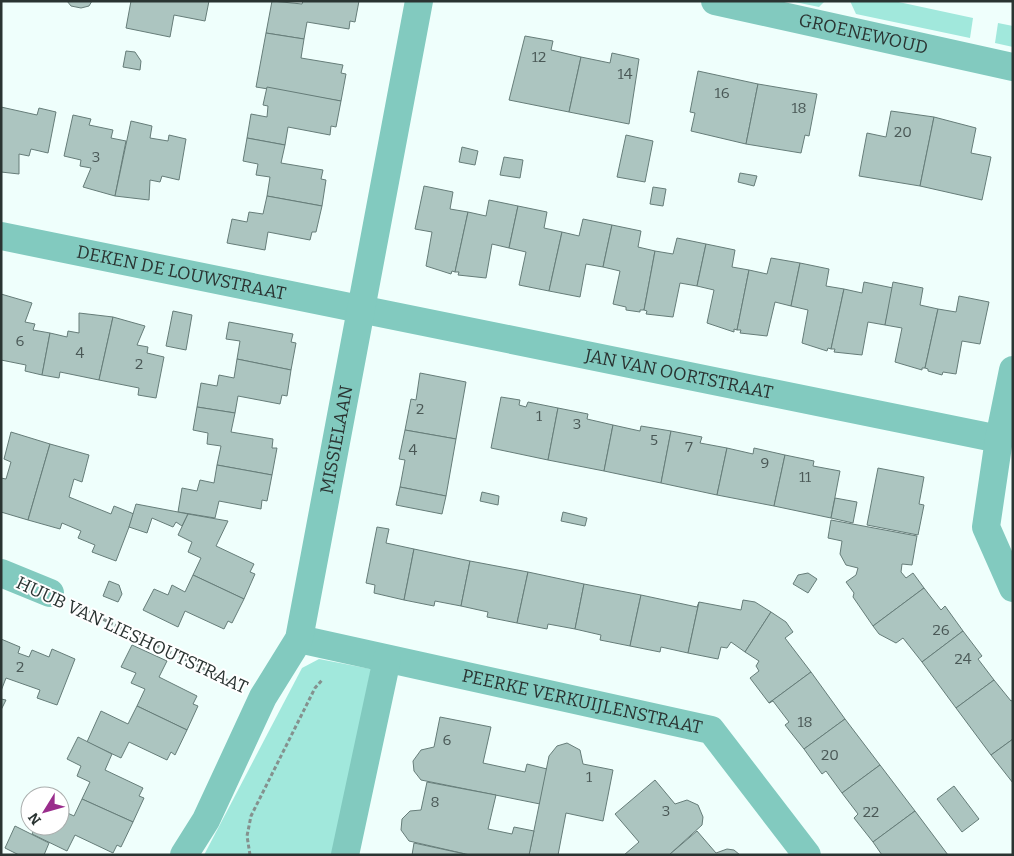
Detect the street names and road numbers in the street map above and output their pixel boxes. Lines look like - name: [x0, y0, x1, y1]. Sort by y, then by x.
- street label: GROENEWOUD: [797, 9, 930, 59]
- street label: DEKEN DE LOUWSTRAAT: [75, 241, 288, 305]
- street label: JAN VAN OORTSTRAAT: [582, 344, 775, 404]
- street label: MISSIELAAN: [316, 384, 357, 496]
- street label: HUUB VAN LIESHOUTSTRAAT: [13, 572, 252, 699]
- street label: PEERKE VERKUIJLENSTRAAT: [460, 664, 705, 739]

